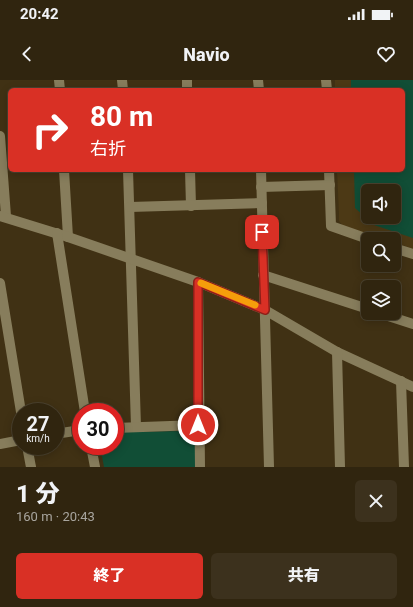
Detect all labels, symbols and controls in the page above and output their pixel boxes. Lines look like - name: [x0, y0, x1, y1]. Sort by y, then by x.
- text: 20:42: [20, 5, 59, 23]
- icon: back: [16, 43, 38, 65]
- icon: heart: [375, 43, 397, 65]
- text: Navio: [183, 44, 230, 65]
- text: 80 m: [90, 100, 153, 133]
- icon: right: [24, 104, 76, 156]
- text: 右折: [90, 138, 126, 159]
- map controls: [361, 184, 401, 320]
- button: sound: [361, 184, 401, 224]
- pin: [245, 215, 279, 249]
- icon: arrive: [251, 221, 273, 243]
- button: search: [361, 232, 401, 272]
- button: layers: [361, 280, 401, 320]
- speed limit sign: 30: [72, 403, 124, 455]
- position arrow: [177, 404, 219, 446]
- text: 27: [27, 412, 49, 436]
- text: km/h: [26, 433, 50, 444]
- text: 1 分: [16, 480, 60, 508]
- button: close: [355, 480, 397, 522]
- text: 160 m · 20:43: [16, 509, 95, 524]
- button: 終了: [16, 553, 203, 599]
- button: 共有: [211, 553, 397, 599]

